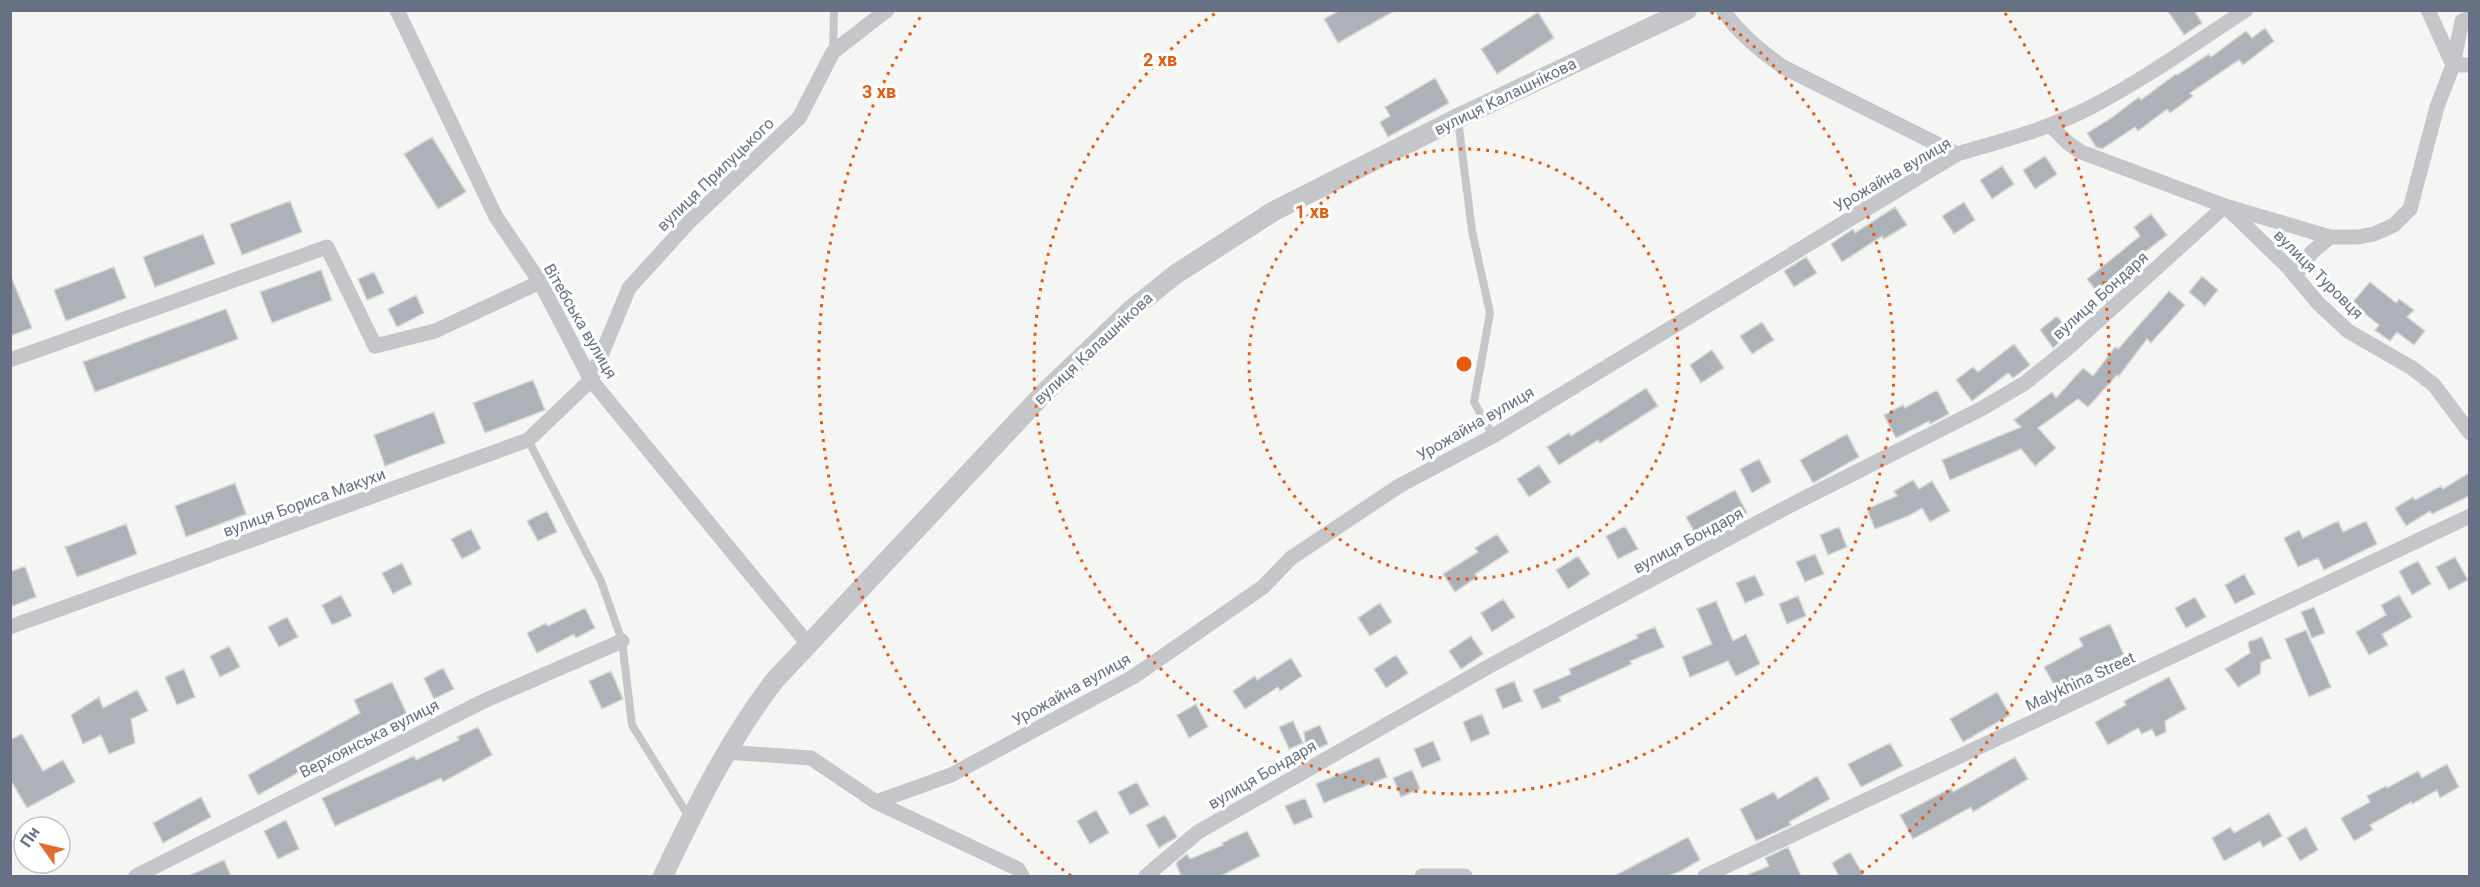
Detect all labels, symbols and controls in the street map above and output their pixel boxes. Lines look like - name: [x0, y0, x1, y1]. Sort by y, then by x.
- text: 2 хв: [1143, 49, 1177, 70]
- street label: вулиця Калашнікова: [1431, 54, 1579, 139]
- text: 3 хв: [862, 81, 896, 102]
- street label: вулиця Прилуцького: [653, 114, 778, 235]
- street label: Урожайна вулиця: [1830, 133, 1954, 216]
- text: 1 хв: [1295, 201, 1329, 222]
- street label: вулиця Туровця: [2270, 226, 2367, 323]
- street label: вулиця Бондаря: [2049, 248, 2152, 343]
- street label: Вітебська вулиця: [540, 260, 621, 382]
- street label: вулиця Калашнікова: [1030, 288, 1157, 408]
- centre of rings: [1454, 354, 1474, 374]
- street label: Урожайна вулиця: [1413, 382, 1537, 465]
- street label: вулиця Бориса Макухи: [220, 464, 388, 541]
- street label: вулиця Бондаря: [1630, 503, 1746, 577]
- street label: Malykhina Street: [2022, 648, 2138, 715]
- street label: Урожайна вулиця: [1009, 649, 1134, 730]
- street label: Верхоянська вулиця: [296, 695, 442, 782]
- street label: вулиця Бондаря: [1205, 736, 1320, 813]
- north arrow: [12, 815, 72, 875]
- text: Пн: [16, 823, 44, 851]

